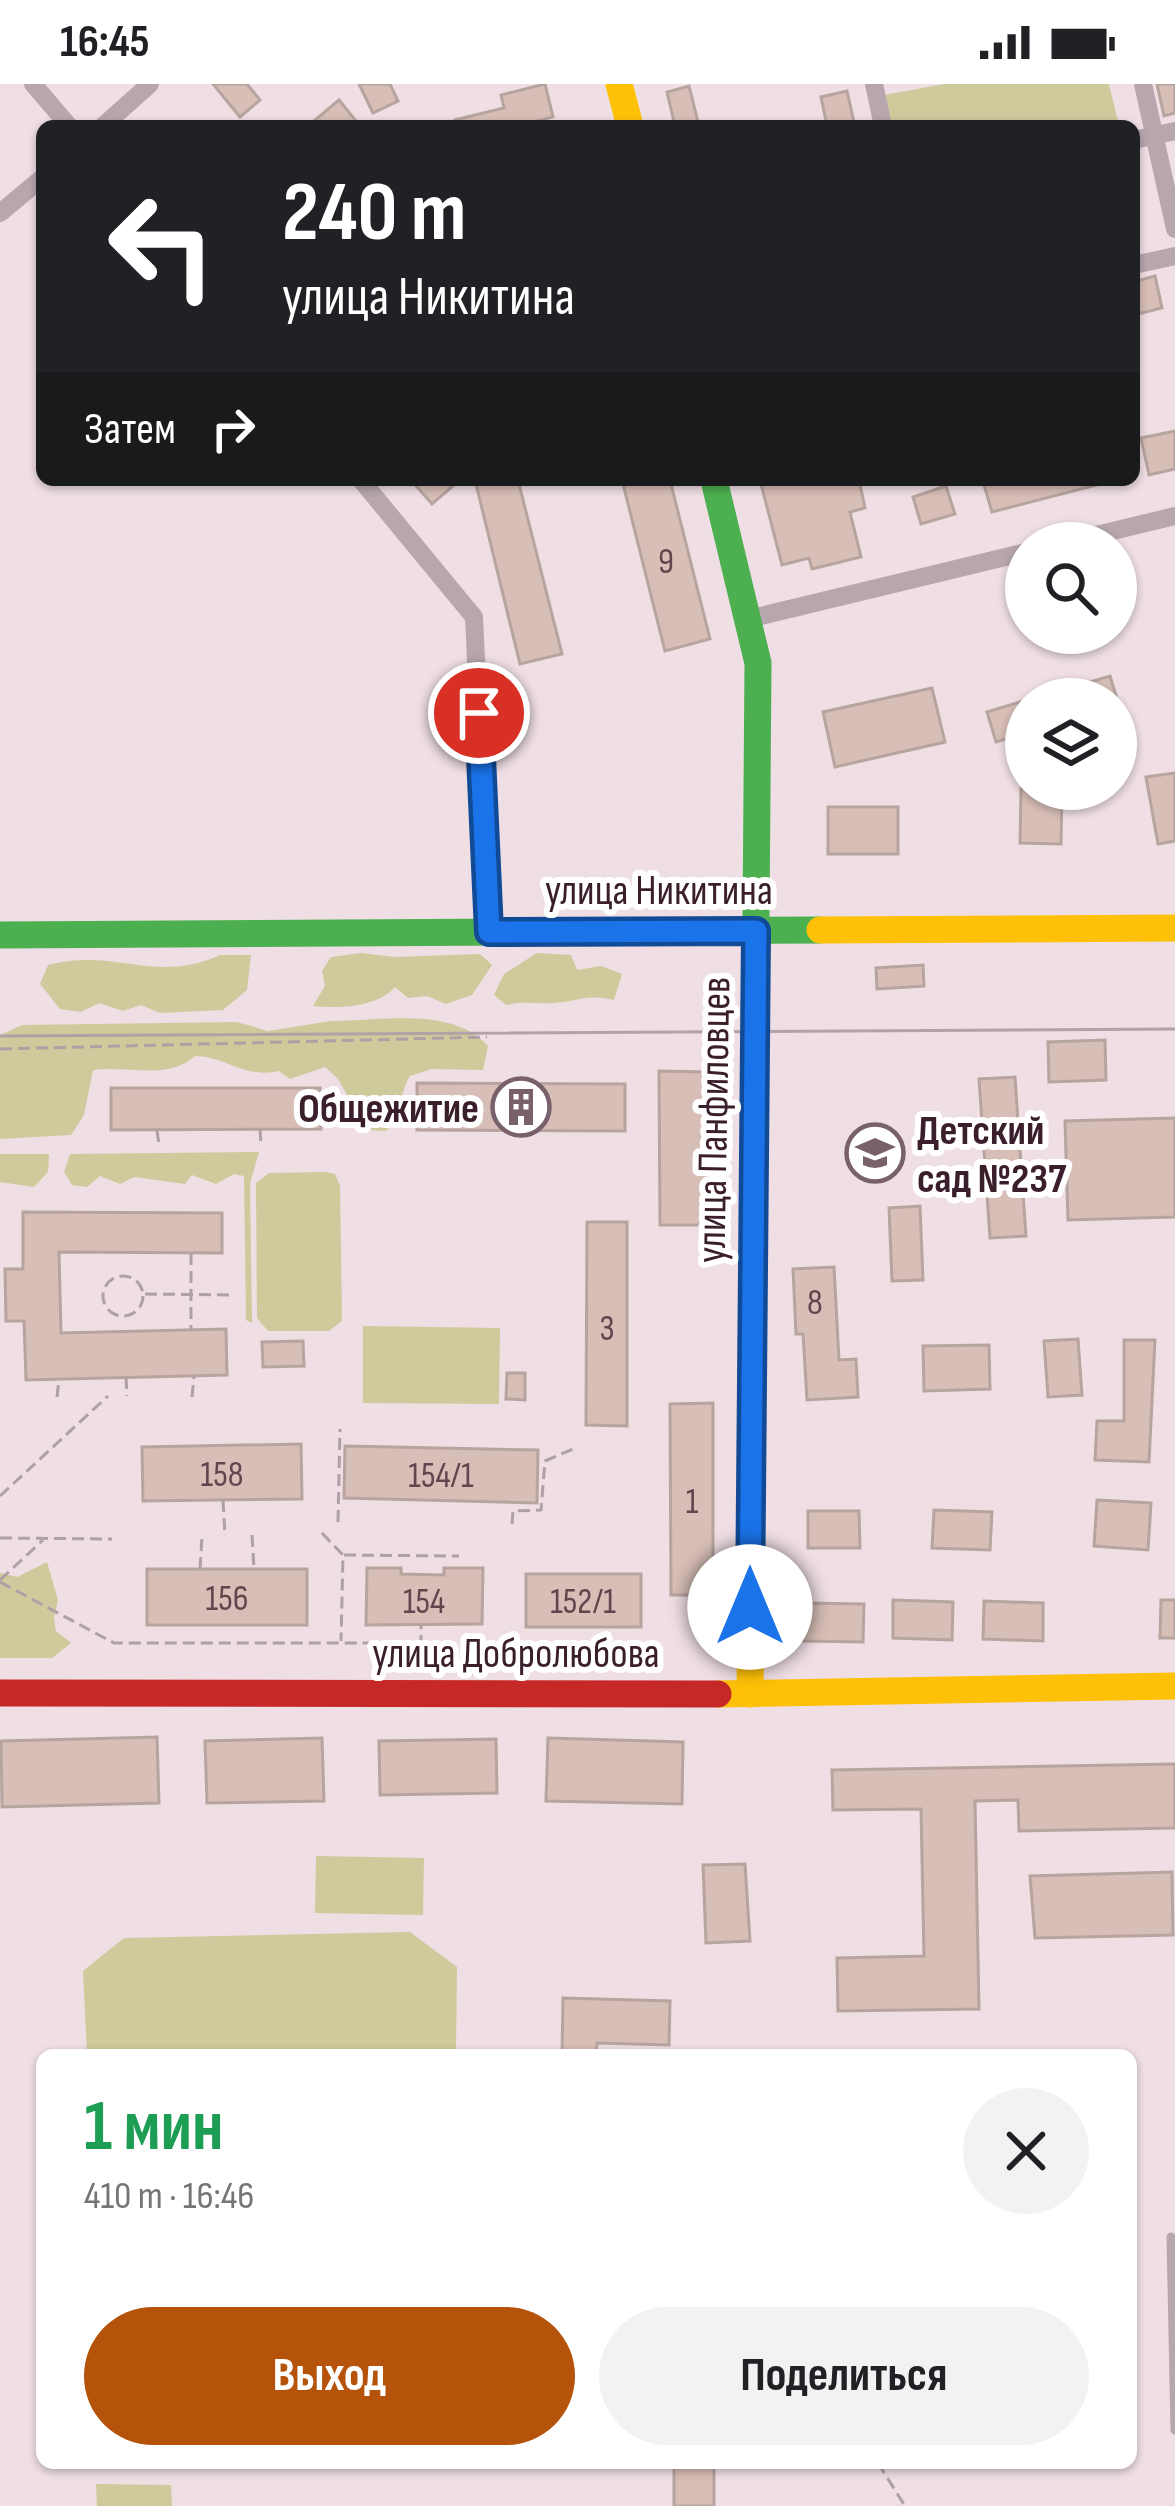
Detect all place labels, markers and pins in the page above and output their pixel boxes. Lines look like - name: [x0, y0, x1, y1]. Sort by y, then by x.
- pin: [428, 662, 530, 764]
- building icon: Общежитие: [490, 1076, 552, 1138]
- place label: Общежитие: [298, 1084, 479, 1135]
- place label: Детский сад №237: [917, 1106, 1067, 1205]
- school or university icon: Детский сад №237: [844, 1122, 906, 1184]

